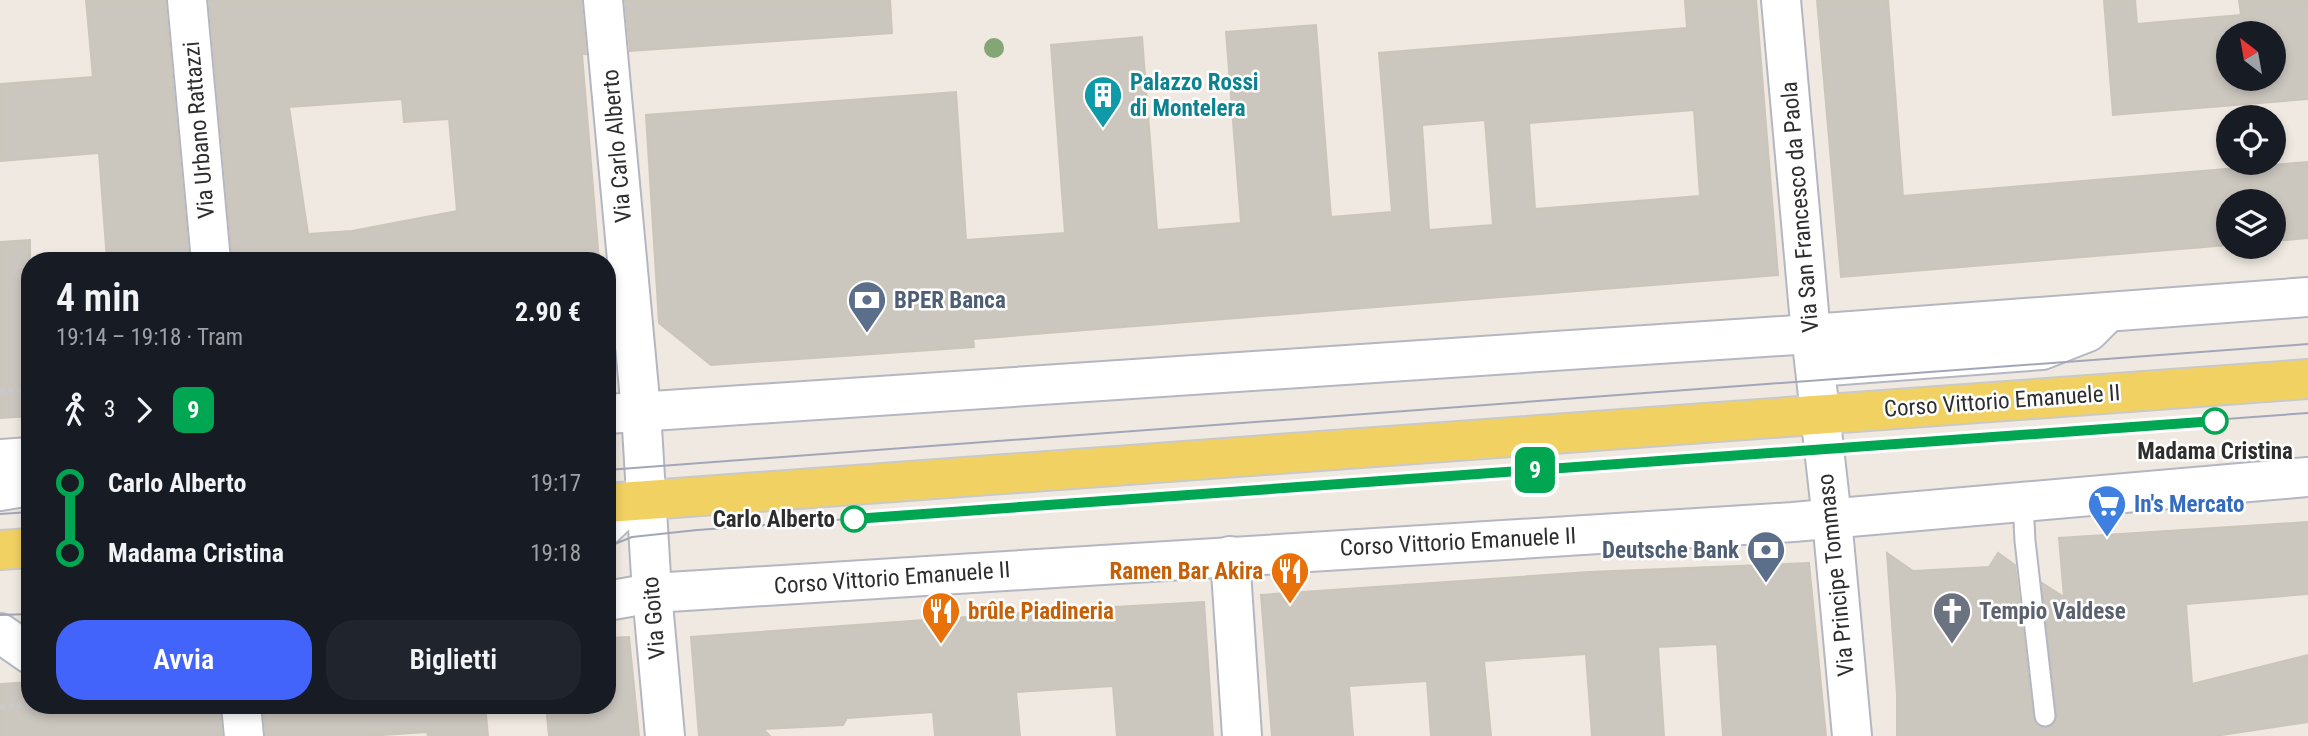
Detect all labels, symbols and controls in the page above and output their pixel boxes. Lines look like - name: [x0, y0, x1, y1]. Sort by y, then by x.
- north arrow: [2216, 21, 2286, 91]
- map controls: [2216, 21, 2286, 259]
- street label: Via Urbano Rattazzi: [178, 40, 220, 220]
- street label: Via Carlo Alberto: [597, 68, 637, 224]
- place label: Palazzo Rossi di Montelera: [1130, 69, 1259, 122]
- building icon: Palazzo Rossi di Montelera: [1082, 74, 1124, 129]
- street label: Via San Francesco da Paola: [1776, 80, 1824, 334]
- button: locate: [2216, 105, 2286, 175]
- button: layers: [2216, 189, 2286, 259]
- text: 4 min: [56, 276, 140, 320]
- bank icon: BPER Banca: [846, 279, 888, 334]
- place label: BPER Banca: [894, 287, 1006, 314]
- text: 2.90 €: [515, 297, 581, 327]
- text: 19:14 – 19:18 · Tram: [56, 324, 243, 351]
- street label: Corso Vittorio Emanuele II: [1883, 379, 2121, 423]
- icon: walk: [56, 391, 94, 429]
- icon: forward: [125, 391, 163, 429]
- text: 3: [104, 396, 115, 423]
- text: 9: [187, 396, 200, 424]
- marker: Madama Cristina: [2202, 408, 2228, 434]
- place label: Madama Cristina: [2137, 438, 2293, 465]
- line badge: 9: [1512, 447, 1558, 493]
- text: 9: [1529, 456, 1541, 484]
- text: Carlo Alberto: [108, 468, 246, 498]
- text: 19:17: [530, 470, 581, 497]
- street label: Via Principe Tommaso: [1812, 472, 1860, 678]
- supermarket icon: In's Mercato: [2086, 483, 2128, 538]
- place label: In's Mercato: [2134, 491, 2244, 518]
- place label: Carlo Alberto: [713, 506, 835, 533]
- marker: Carlo Alberto: [841, 506, 867, 532]
- street label: Corso Vittorio Emanuele II: [1339, 522, 1577, 562]
- bank icon: Deutsche Bank: [1745, 529, 1787, 584]
- place label: Deutsche Bank: [1602, 537, 1740, 564]
- text: Madama Cristina: [108, 538, 284, 568]
- text: 19:18: [530, 540, 581, 567]
- restaurant icon: Ramen Bar Akira: [1269, 550, 1311, 605]
- street label: Corso Vittorio Emanuele II: [773, 556, 1011, 600]
- place label: Ramen Bar Akira: [1109, 558, 1263, 585]
- street label: Via Goito: [637, 575, 671, 661]
- restaurant icon: brûle Piadineria: [920, 590, 962, 645]
- church icon: Tempio Valdese: [1931, 590, 1973, 645]
- place label: brûle Piadineria: [968, 598, 1114, 625]
- place label: Tempio Valdese: [1979, 598, 2126, 625]
- button: Avvia: [56, 620, 312, 700]
- button: Biglietti: [326, 620, 581, 700]

